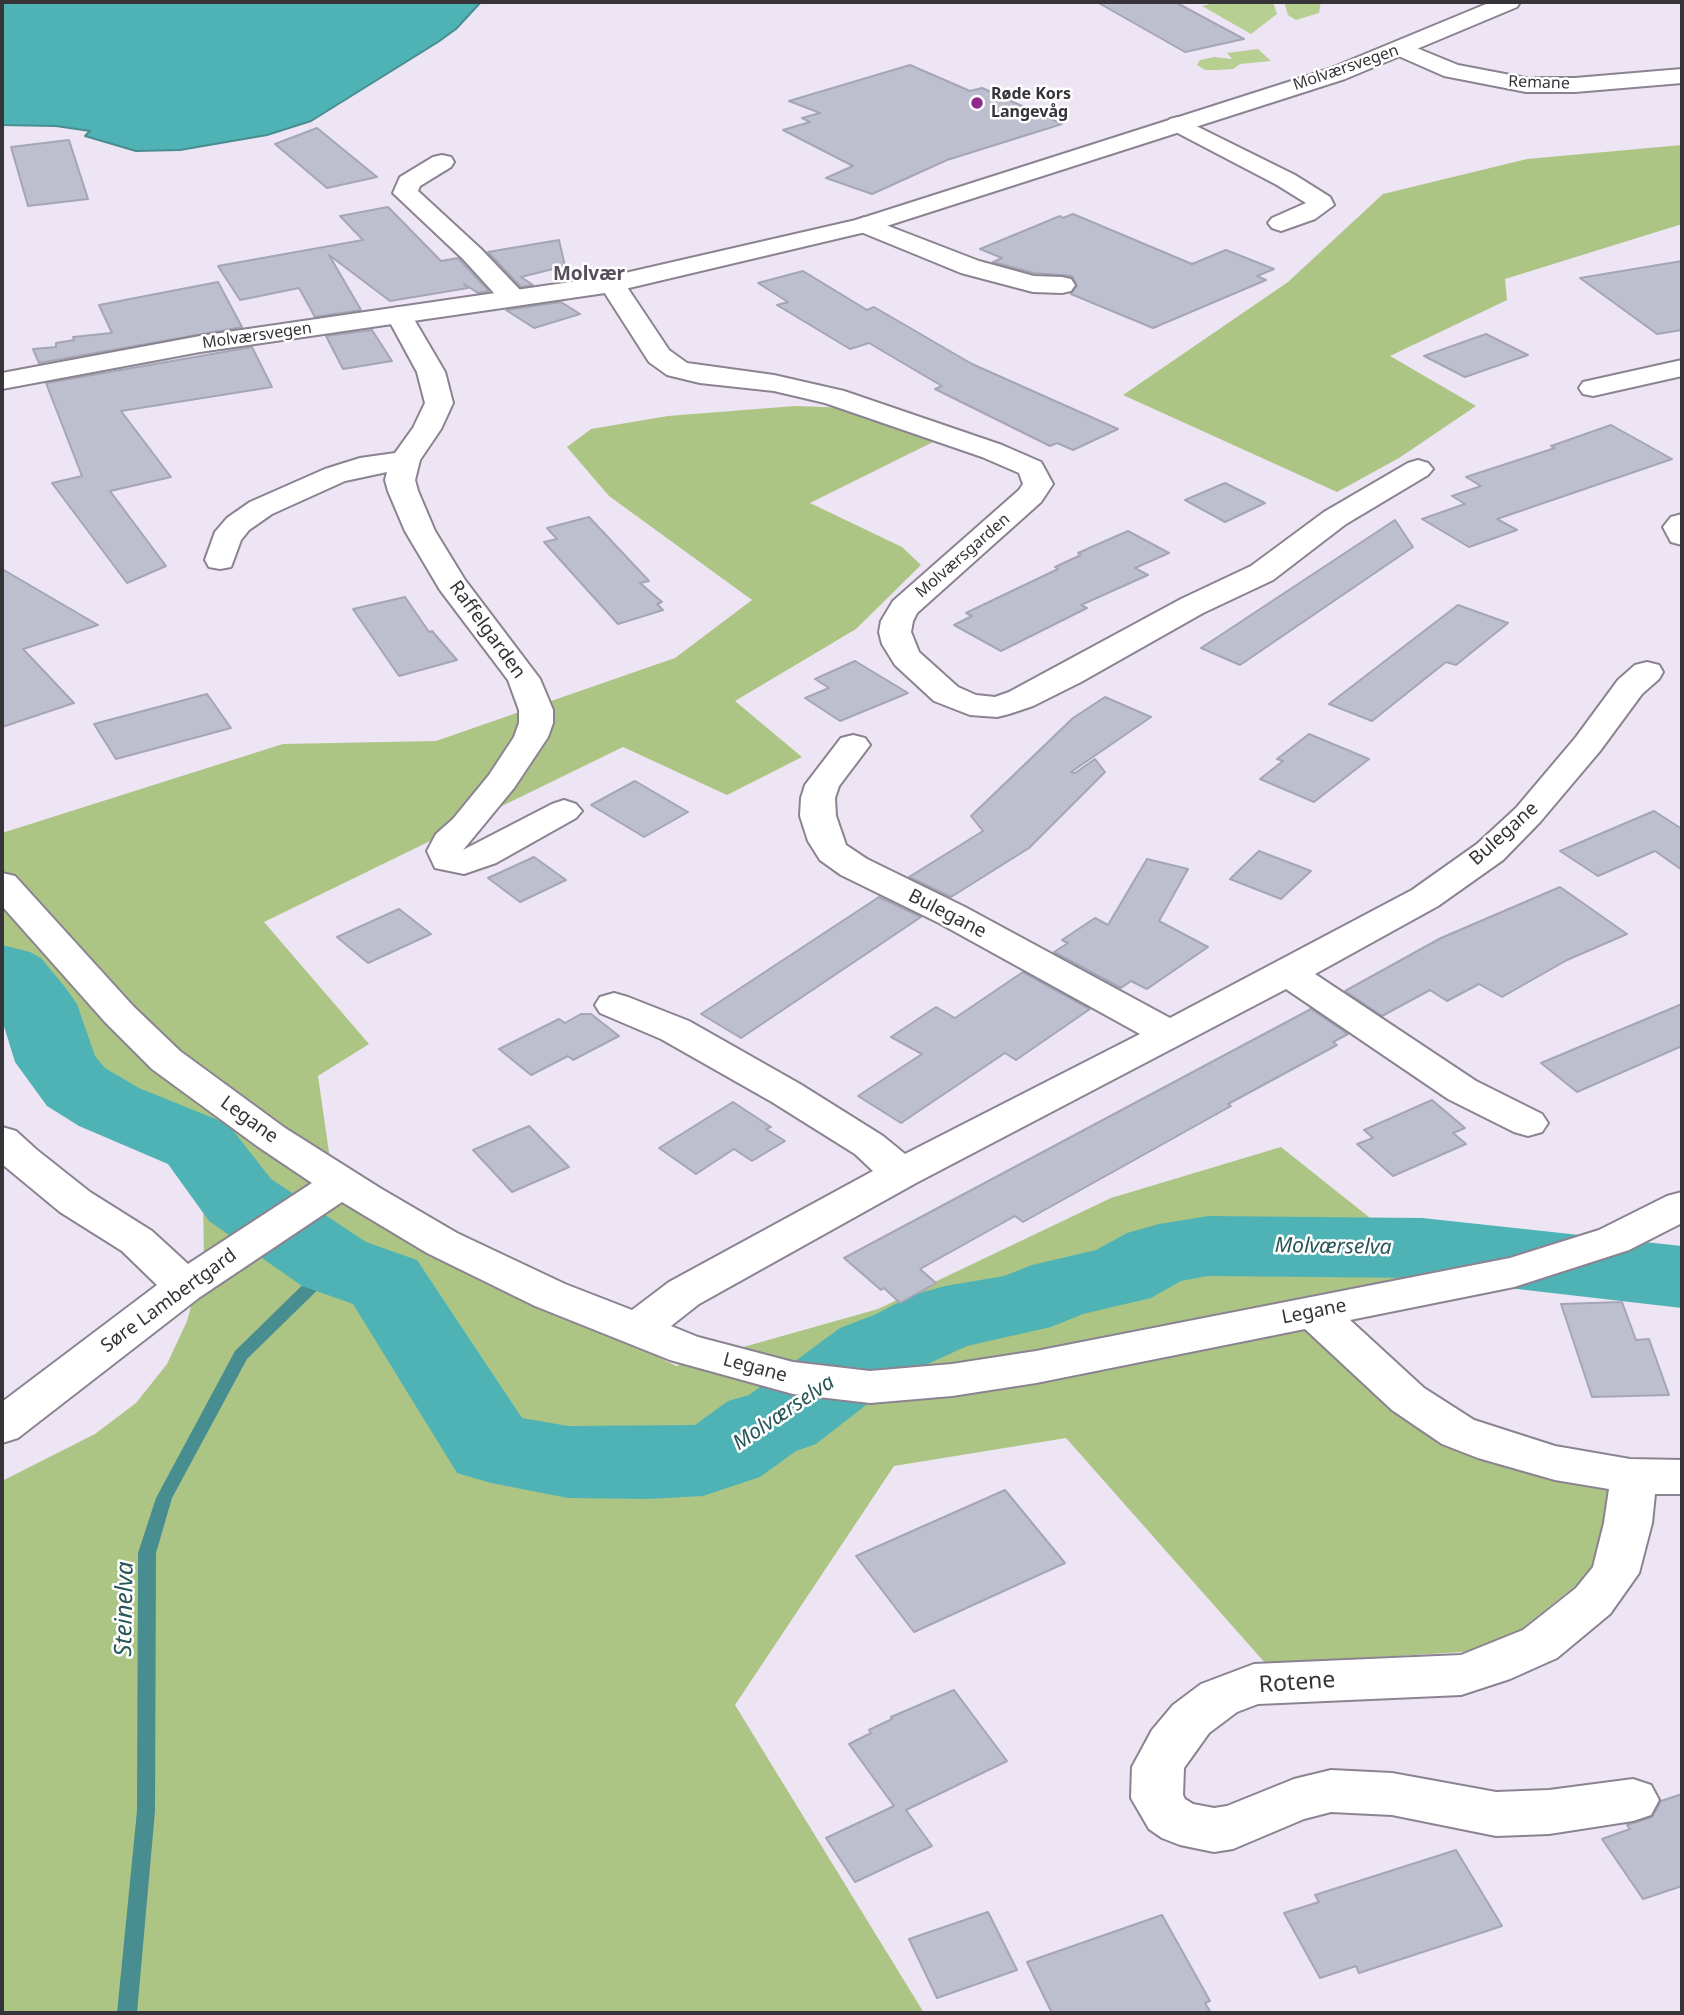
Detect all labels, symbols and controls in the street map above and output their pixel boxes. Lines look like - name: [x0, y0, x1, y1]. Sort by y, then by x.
- street label: Molværsvegen: [1291, 41, 1401, 95]
- street label: Remane: [1508, 72, 1570, 94]
- place label: Røde Kors Langevåg: [991, 84, 1071, 122]
- marker: Røde Kors Langevåg: [969, 95, 985, 111]
- district label: Molvær: [553, 264, 625, 286]
- street label: Molværsvegen: [201, 319, 313, 353]
- street label: Molværsgarden: [912, 510, 1014, 602]
- street label: Raffelgarden: [444, 577, 530, 683]
- street label: Bulegane: [1465, 797, 1543, 871]
- street label: Bulegane: [904, 885, 990, 943]
- street label: Legane: [216, 1092, 282, 1148]
- water label: Molværselva: [1274, 1233, 1392, 1261]
- street label: Søre Lambertgard: [97, 1244, 241, 1358]
- street label: Legane: [1280, 1295, 1348, 1329]
- street label: Legane: [720, 1349, 790, 1387]
- water label: Molværselva: [728, 1370, 840, 1456]
- water label: Steinelva: [110, 1561, 140, 1657]
- street label: Rotene: [1258, 1667, 1336, 1699]

